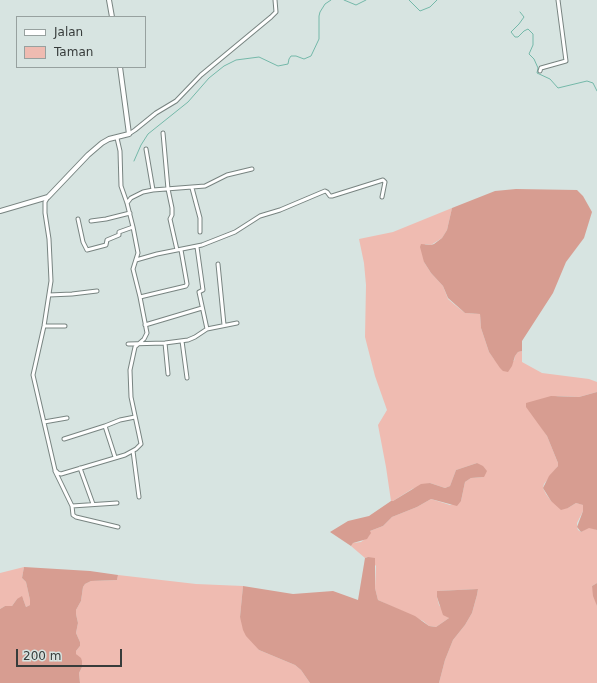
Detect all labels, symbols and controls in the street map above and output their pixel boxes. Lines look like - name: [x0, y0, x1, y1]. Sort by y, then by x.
- legend: [16, 16, 146, 68]
- text: Jalan: [54, 25, 83, 39]
- text: Taman: [54, 45, 93, 59]
- scale bar: [18, 641, 124, 667]
- text: 200 m: [23, 649, 61, 663]

